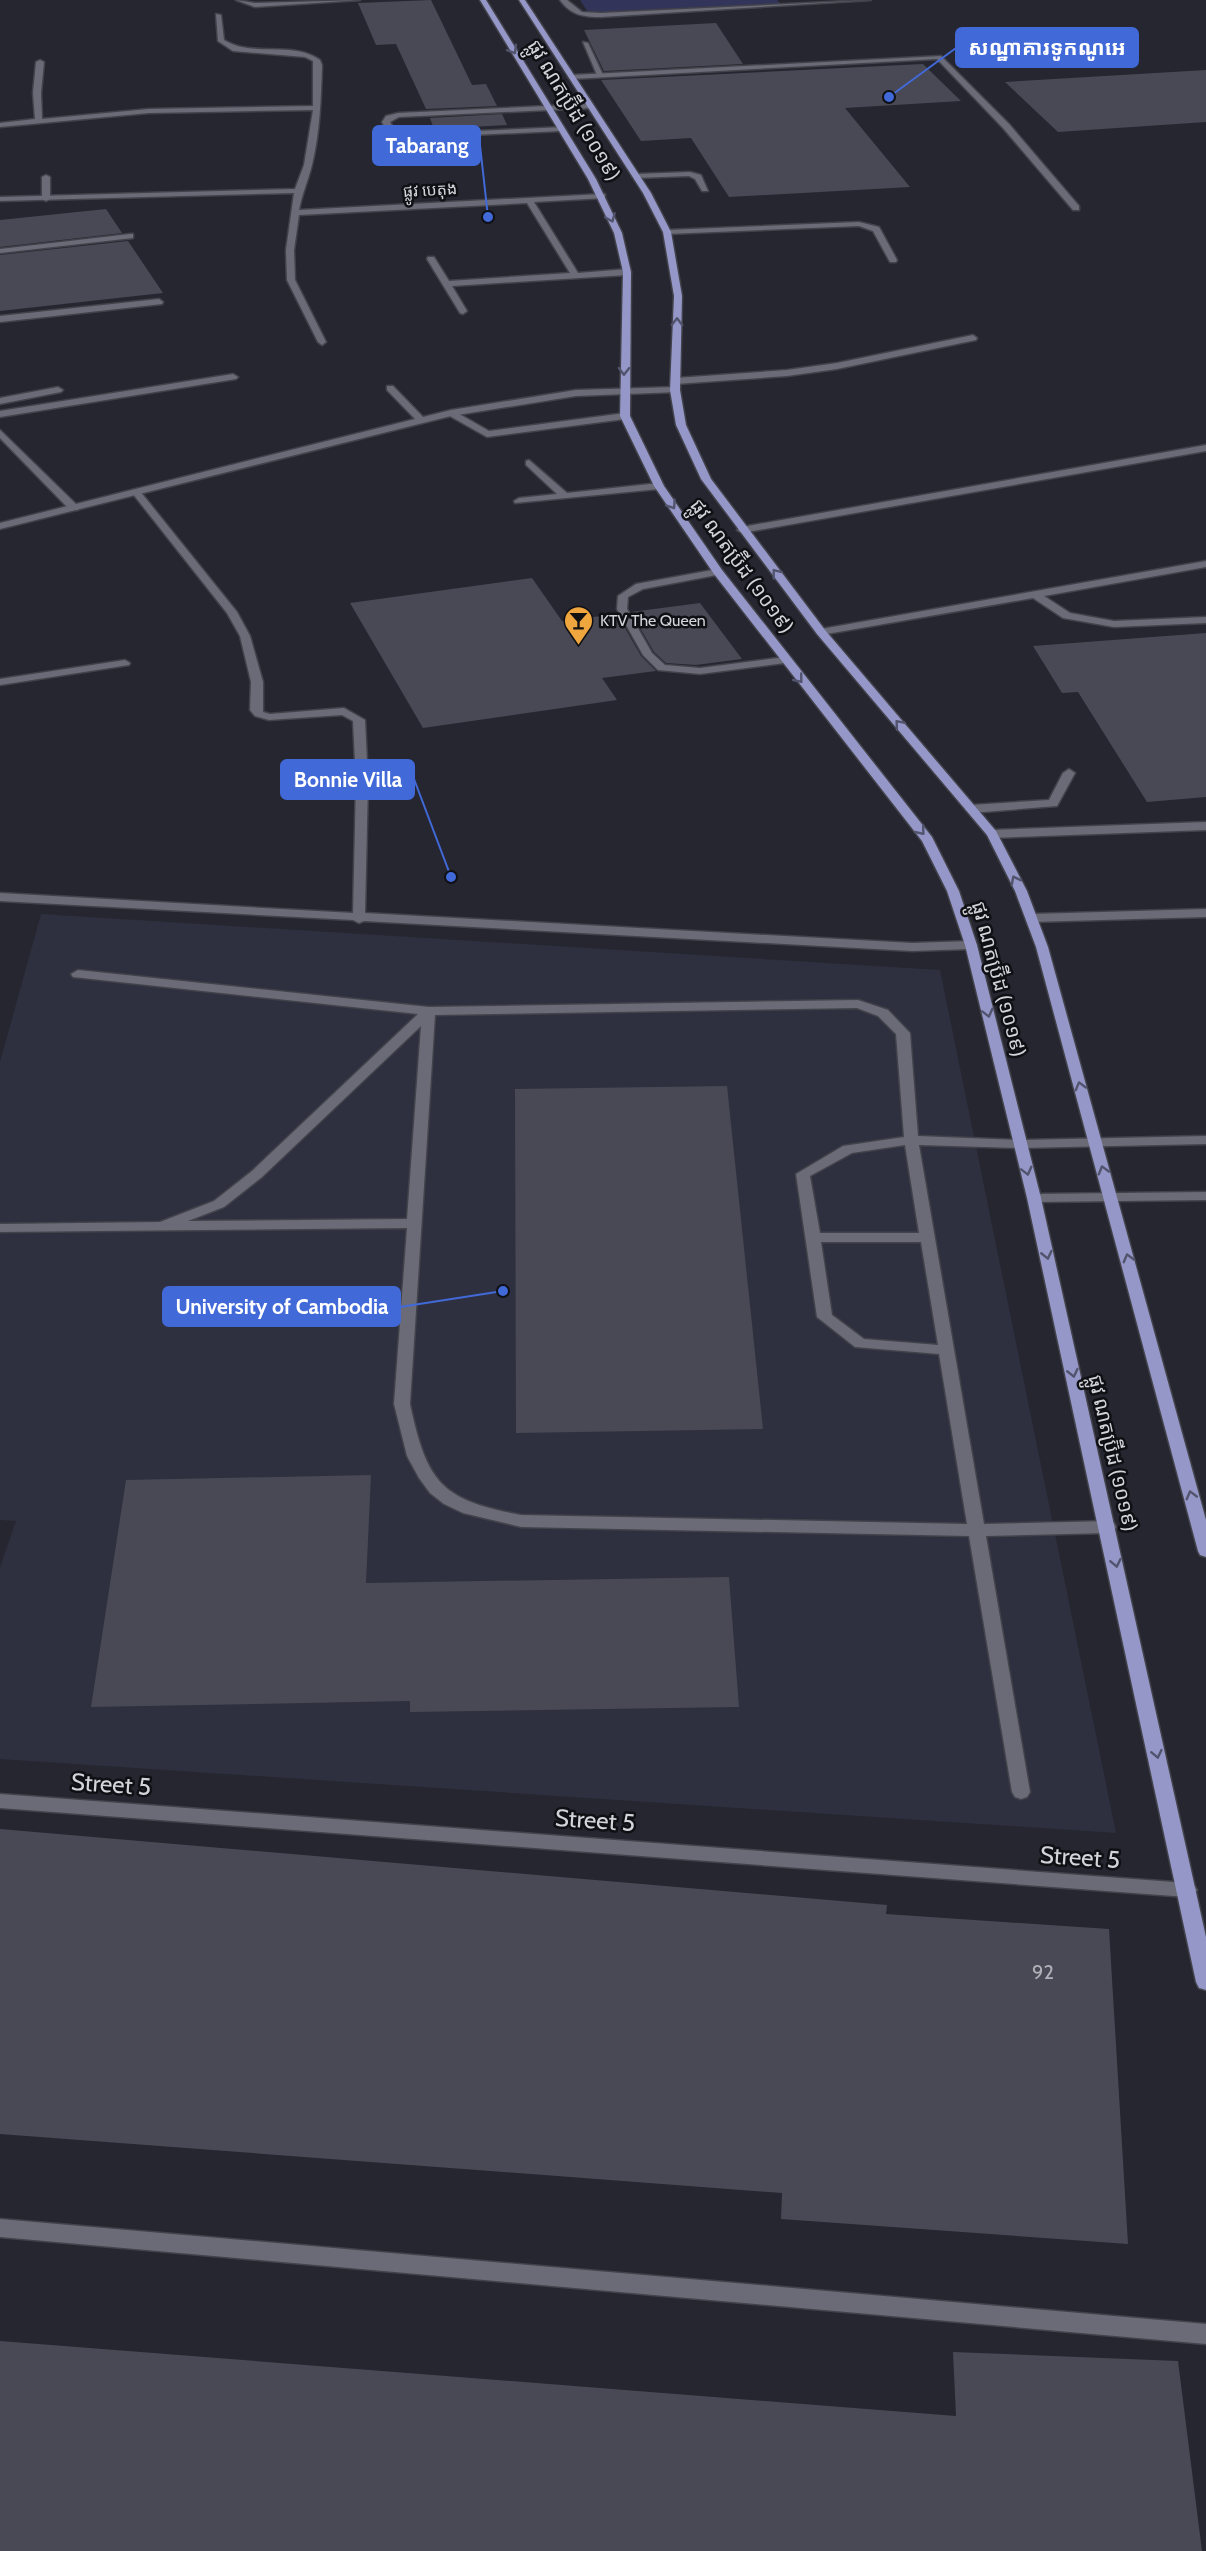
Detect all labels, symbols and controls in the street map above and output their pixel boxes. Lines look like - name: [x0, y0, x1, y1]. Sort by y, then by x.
- callout: សណ្ឋាគារទូកណូអេ: [956, 28, 1138, 67]
- street label: ផ្លូវ ណតប្រ៊ីដ (១០១៩): [517, 34, 627, 188]
- text: សណ្ឋាគារទូកណូអេ: [968, 35, 1126, 62]
- one-way arrow: [506, 44, 518, 54]
- callout: Tabarang: [373, 126, 480, 165]
- text: Tabarang: [386, 133, 469, 158]
- street label: ផ្លូវ បេតុង: [403, 179, 458, 206]
- one-way arrow: [604, 212, 616, 223]
- one-way arrow: [671, 318, 683, 327]
- one-way arrow: [618, 366, 630, 375]
- street label: ផ្លូវ ណតប្រ៊ីដ (១០១៩): [680, 493, 801, 642]
- one-way arrow: [665, 498, 676, 509]
- one-way arrow: [772, 569, 783, 580]
- bar icon: KTV The Queen: [563, 604, 595, 646]
- place label: KTV The Queen: [600, 611, 706, 630]
- one-way arrow: [792, 672, 803, 683]
- one-way arrow: [896, 720, 907, 731]
- callout: Bonnie Villa: [281, 760, 414, 799]
- text: Bonnie Villa: [294, 767, 403, 792]
- one-way arrow: [914, 825, 925, 836]
- one-way arrow: [1011, 876, 1022, 886]
- street label: ផ្លូវ ណតប្រ៊ីដ (១០១៩): [960, 898, 1034, 1061]
- one-way arrow: [981, 1008, 994, 1018]
- one-way arrow: [1074, 1081, 1087, 1091]
- one-way arrow: [1098, 1165, 1110, 1176]
- one-way arrow: [1020, 1166, 1033, 1176]
- one-way arrow: [1040, 1250, 1053, 1260]
- one-way arrow: [1122, 1253, 1135, 1263]
- callout: University of Cambodia: [163, 1287, 400, 1326]
- text: University of Cambodia: [175, 1294, 389, 1319]
- one-way arrow: [1066, 1367, 1079, 1377]
- street label: ផ្លូវ ណតប្រ៊ីដ (១០១៩): [1077, 1372, 1145, 1535]
- one-way arrow: [1186, 1490, 1198, 1500]
- one-way arrow: [1109, 1558, 1122, 1568]
- one-way arrow: [1150, 1748, 1163, 1758]
- street label: Street 5: [70, 1767, 152, 1801]
- street label: Street 5: [554, 1803, 636, 1837]
- street label: Street 5: [1039, 1840, 1121, 1874]
- house number: 92: [1032, 1960, 1054, 1984]

